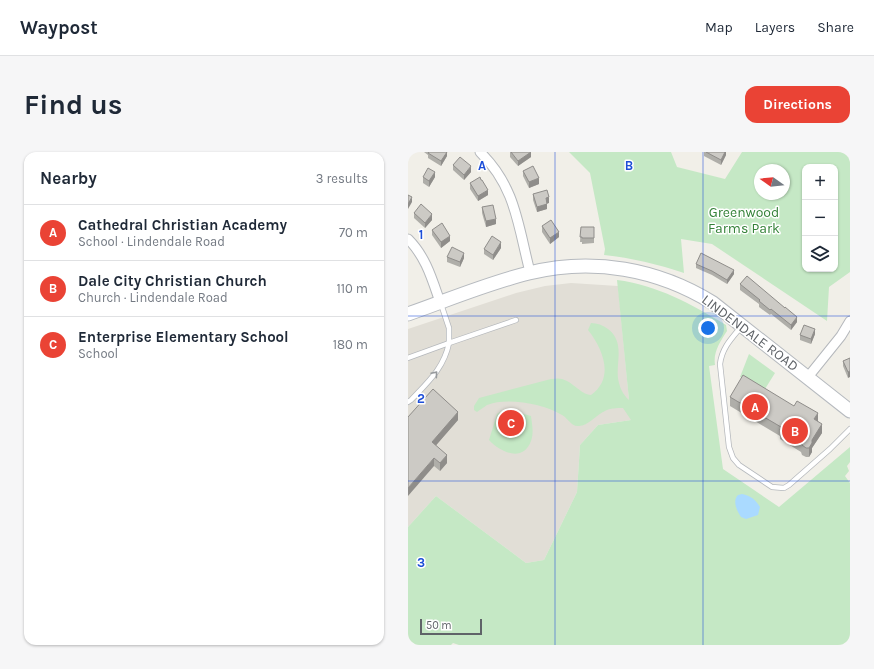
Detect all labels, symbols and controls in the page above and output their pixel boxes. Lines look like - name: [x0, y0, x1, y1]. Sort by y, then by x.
- text: Waypost: [20, 17, 98, 39]
- text: Map: [705, 19, 733, 36]
- text: Layers: [755, 19, 795, 36]
- text: Share: [817, 19, 854, 36]
- button: Directions: [745, 86, 850, 123]
- text: Find us: [24, 88, 123, 121]
- text: A: [478, 158, 486, 173]
- text: B: [625, 158, 633, 173]
- north arrow: [754, 164, 790, 200]
- map controls: [802, 164, 838, 272]
- button: +: [802, 164, 838, 200]
- text: Nearby: [40, 168, 97, 188]
- text: 3 results: [316, 171, 368, 186]
- button: −: [802, 200, 838, 236]
- park label: Greenwood Farms Park: [708, 204, 780, 237]
- text: Cathedral Christian Academy: [78, 216, 287, 234]
- text: A: [49, 225, 57, 240]
- text: 70 m: [339, 225, 368, 240]
- text: 1: [419, 227, 423, 242]
- text: School · Lindendale Road: [78, 234, 225, 249]
- button: layers: [802, 236, 838, 272]
- text: Dale City Christian Church: [78, 272, 267, 290]
- text: B: [49, 281, 57, 296]
- text: 110 m: [336, 281, 368, 296]
- text: Church · Lindendale Road: [78, 290, 228, 305]
- street label: LINDENDALE ROAD: [698, 291, 802, 375]
- your location: [698, 318, 718, 338]
- text: Enterprise Elementary School: [78, 328, 289, 346]
- text: C: [49, 337, 57, 352]
- text: 180 m: [333, 337, 368, 352]
- text: School: [78, 346, 118, 361]
- one-way arrow: [430, 371, 437, 378]
- text: 2: [417, 391, 425, 406]
- pin: A: [742, 392, 768, 422]
- pin: C: [498, 408, 524, 438]
- pin: B: [782, 416, 808, 446]
- text: 3: [417, 555, 425, 570]
- scale bar: [420, 617, 482, 636]
- text: 50 m: [426, 619, 452, 632]

